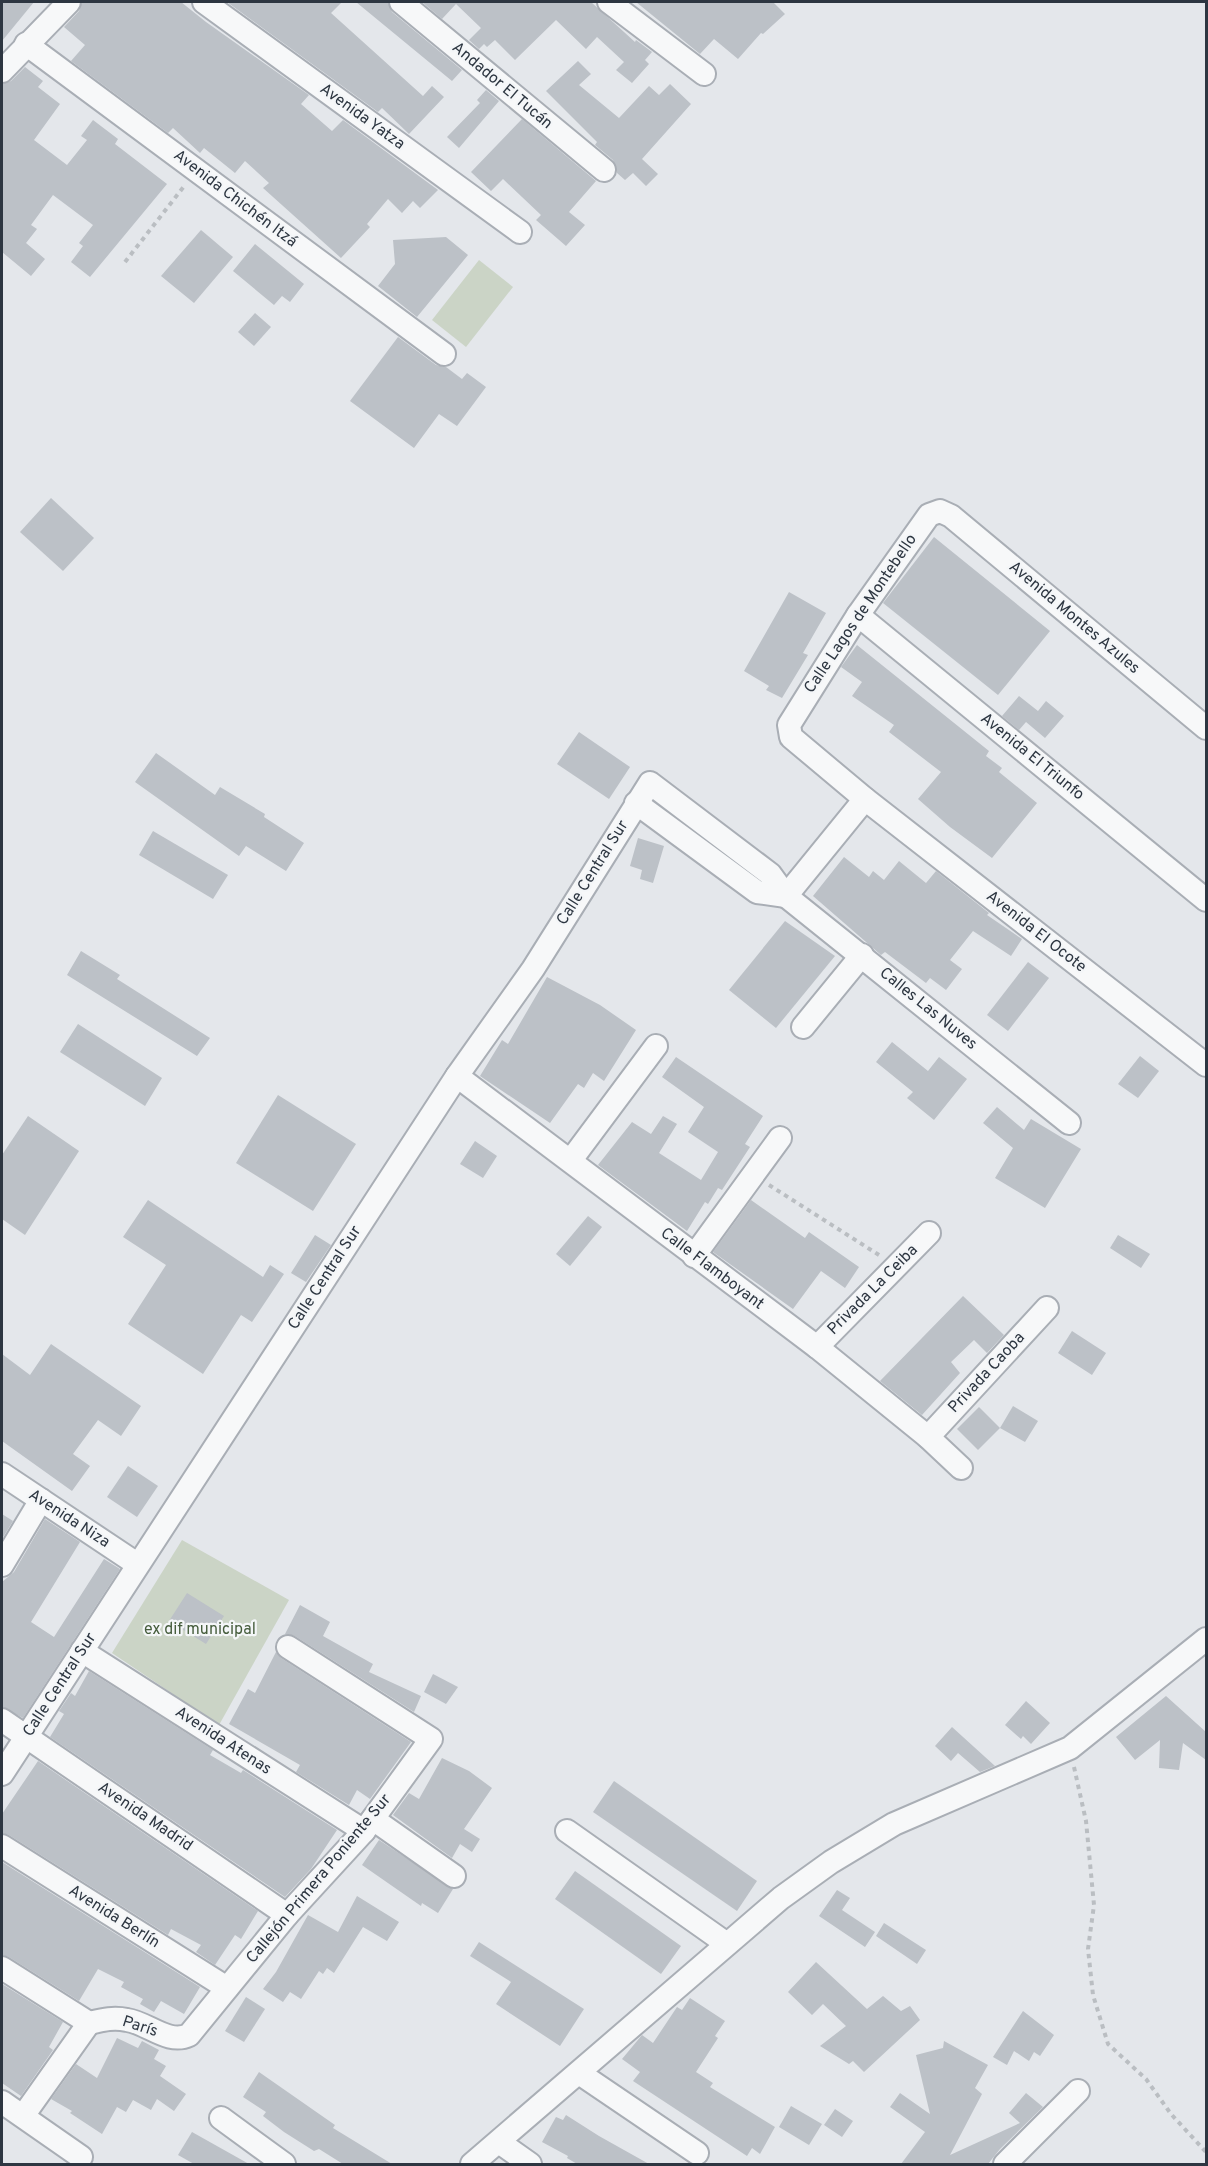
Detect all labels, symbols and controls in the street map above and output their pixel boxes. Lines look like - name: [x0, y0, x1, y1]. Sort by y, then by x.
- street label: Andador El Tucán: [447, 38, 557, 134]
- street label: Avenida Yatza: [316, 79, 408, 155]
- street label: Avenida Chichén Itzá: [169, 146, 301, 252]
- street label: Calle Lagos de Montebello: [800, 531, 922, 697]
- street label: Avenida Montes Azules: [1004, 557, 1144, 679]
- street label: Avenida El Triunfo: [976, 709, 1088, 805]
- street label: Calle Central Sur: [553, 817, 633, 929]
- street label: Avenida El Ocote: [982, 887, 1090, 977]
- street label: Calles Las Nuves: [875, 963, 981, 1055]
- street label: Calle Central Sur: [284, 1222, 366, 1334]
- street label: Calle Flamboyant: [656, 1224, 768, 1314]
- street label: Privada La Ceiba: [824, 1241, 922, 1339]
- street label: Privada Caoba: [944, 1328, 1030, 1418]
- street label: Avenida Niza: [25, 1485, 113, 1553]
- park label: ex dif municipal: [144, 1620, 256, 1640]
- street label: Calle Central Sur: [19, 1629, 101, 1741]
- street label: Avenida Atenas: [171, 1702, 275, 1780]
- street label: Avenida Madrid: [94, 1778, 196, 1856]
- street label: Callejón Primera Poniente Sur: [242, 1790, 396, 1968]
- street label: Avenida Berlín: [65, 1881, 163, 1953]
- street label: París: [120, 2012, 160, 2042]

